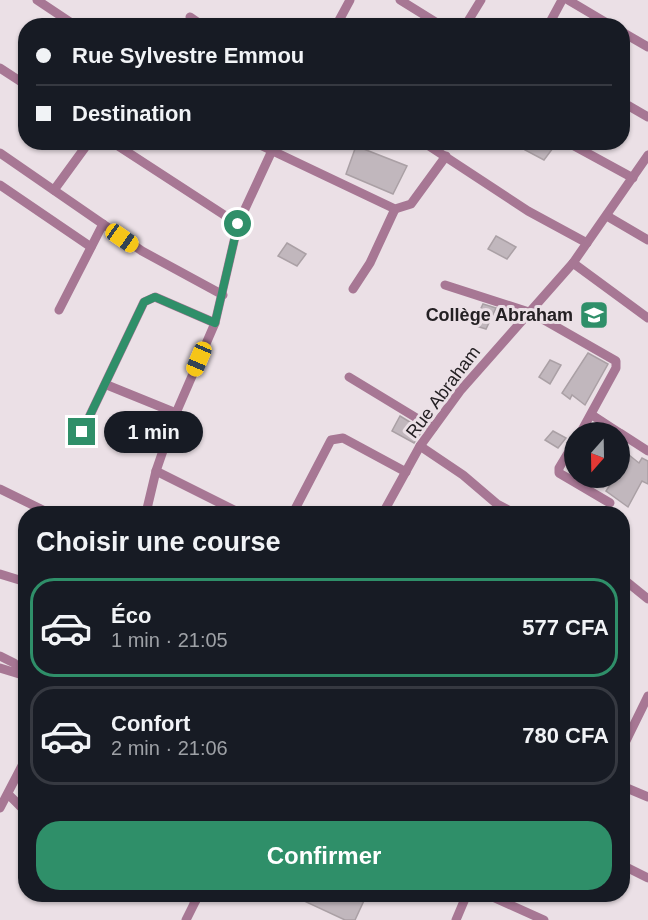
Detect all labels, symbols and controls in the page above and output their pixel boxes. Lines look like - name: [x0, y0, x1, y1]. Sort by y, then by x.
- text: Rue Sylvestre Emmou: [72, 43, 304, 68]
- text: Destination: [72, 101, 192, 126]
- route start: [224, 210, 251, 237]
- car: [102, 220, 142, 256]
- school or university icon: Collège Abraham: [578, 299, 610, 331]
- place label: Collège Abraham: [426, 305, 573, 325]
- car: [184, 339, 214, 379]
- street label: Rue Abraham: [402, 342, 484, 442]
- callout: 1 min: [103, 411, 202, 453]
- route end: [68, 418, 95, 445]
- text: 1 min: [127, 421, 180, 443]
- north arrow: [564, 422, 630, 488]
- map controls: [564, 422, 630, 488]
- text: Choisir une course: [36, 527, 281, 557]
- icon: car: [39, 601, 93, 655]
- text: Éco: [111, 603, 151, 628]
- text: 577 CFA: [522, 615, 609, 640]
- text: 1 min · 21:05: [111, 629, 228, 651]
- icon: car: [39, 709, 93, 763]
- text: Confort: [111, 711, 190, 736]
- text: 780 CFA: [522, 723, 609, 748]
- text: 2 min · 21:06: [111, 737, 228, 759]
- button: Confirmer: [36, 821, 612, 890]

